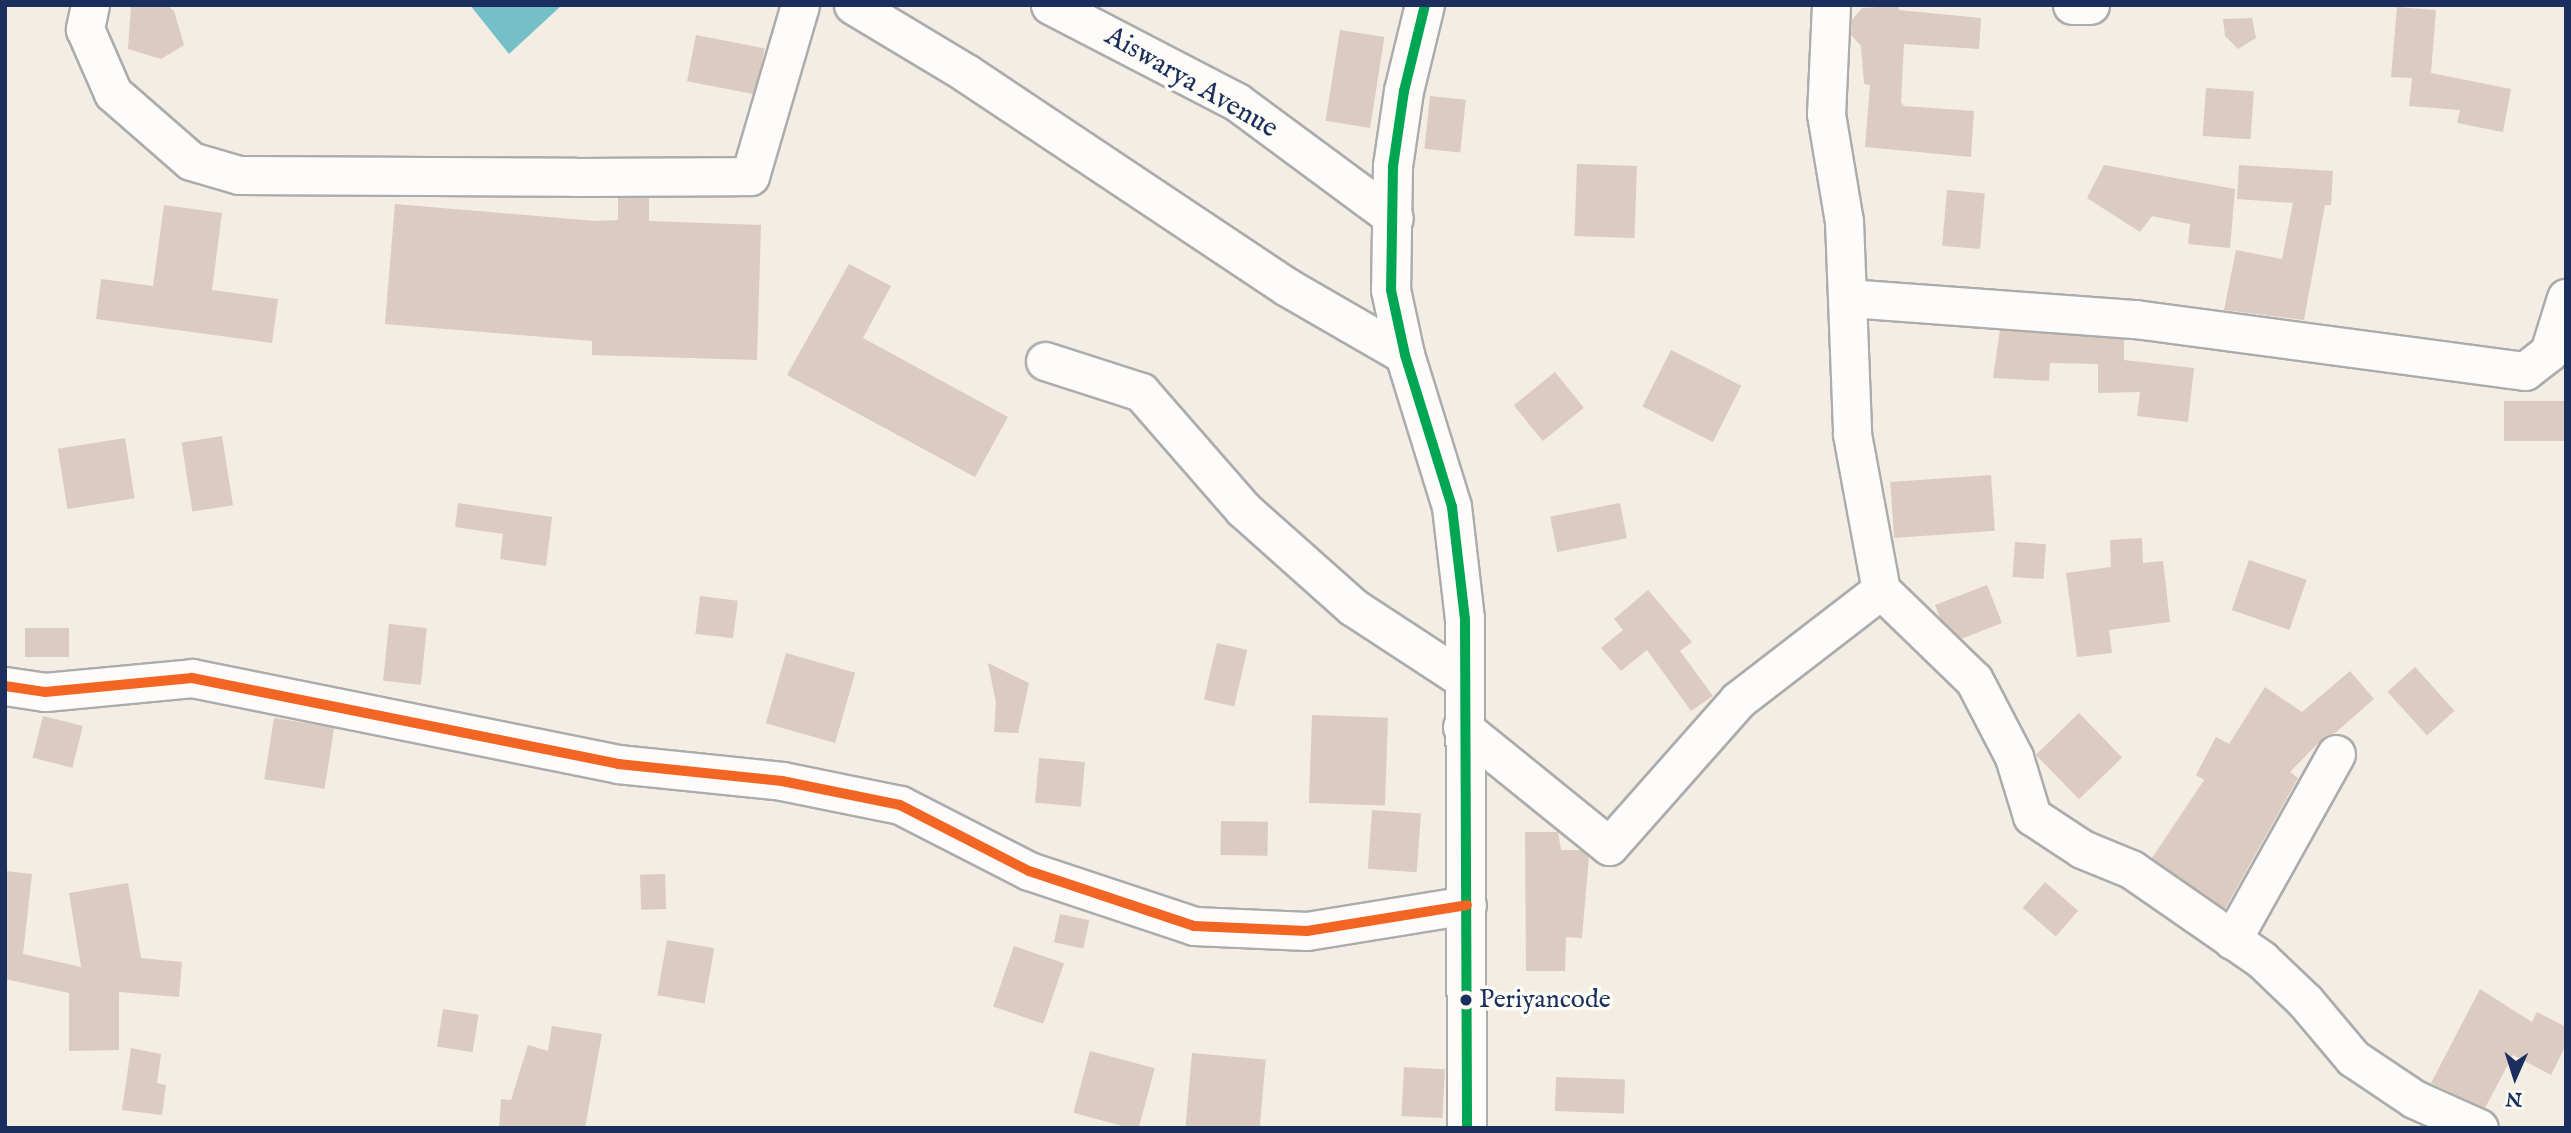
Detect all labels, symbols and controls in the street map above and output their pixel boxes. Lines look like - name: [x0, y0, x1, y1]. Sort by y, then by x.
- street label: Aiswarya Avenue: [1098, 20, 1284, 146]
- place label: Periyancode: [1479, 984, 1611, 1016]
- marker: Periyancode: [1459, 993, 1473, 1007]
- north arrow: [2480, 1042, 2550, 1112]
- text: N: [2505, 1086, 2523, 1110]

